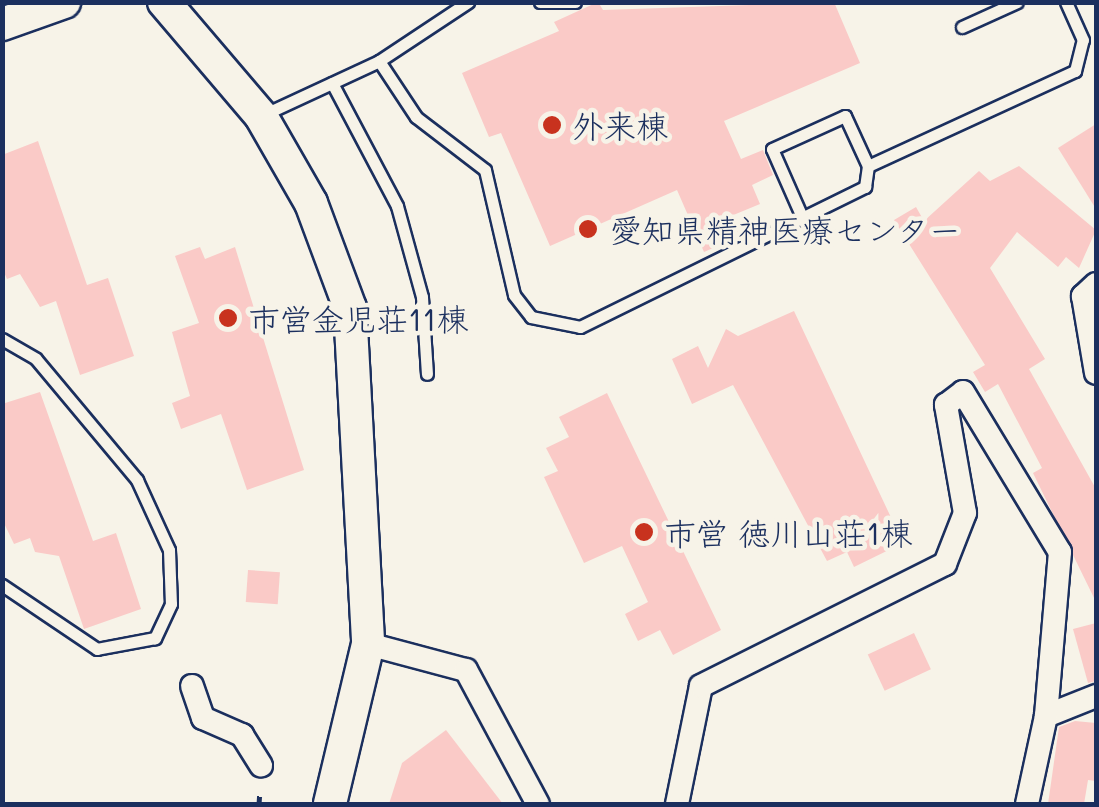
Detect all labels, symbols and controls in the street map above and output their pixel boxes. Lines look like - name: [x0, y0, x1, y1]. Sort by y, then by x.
- place label: 外来棟: [572, 106, 668, 144]
- marker: 外来棟: [541, 114, 563, 136]
- place label: 愛知県精神医療センター: [610, 210, 962, 248]
- marker: 愛知県精神医療センター: [575, 216, 601, 242]
- place label: 市営金児荘11棟: [248, 299, 469, 337]
- marker: 市営金児荘11棟: [217, 307, 239, 329]
- place label: 市営 徳川山荘1棟: [664, 513, 913, 551]
- marker: 市営 徳川山荘1棟: [633, 521, 655, 543]

